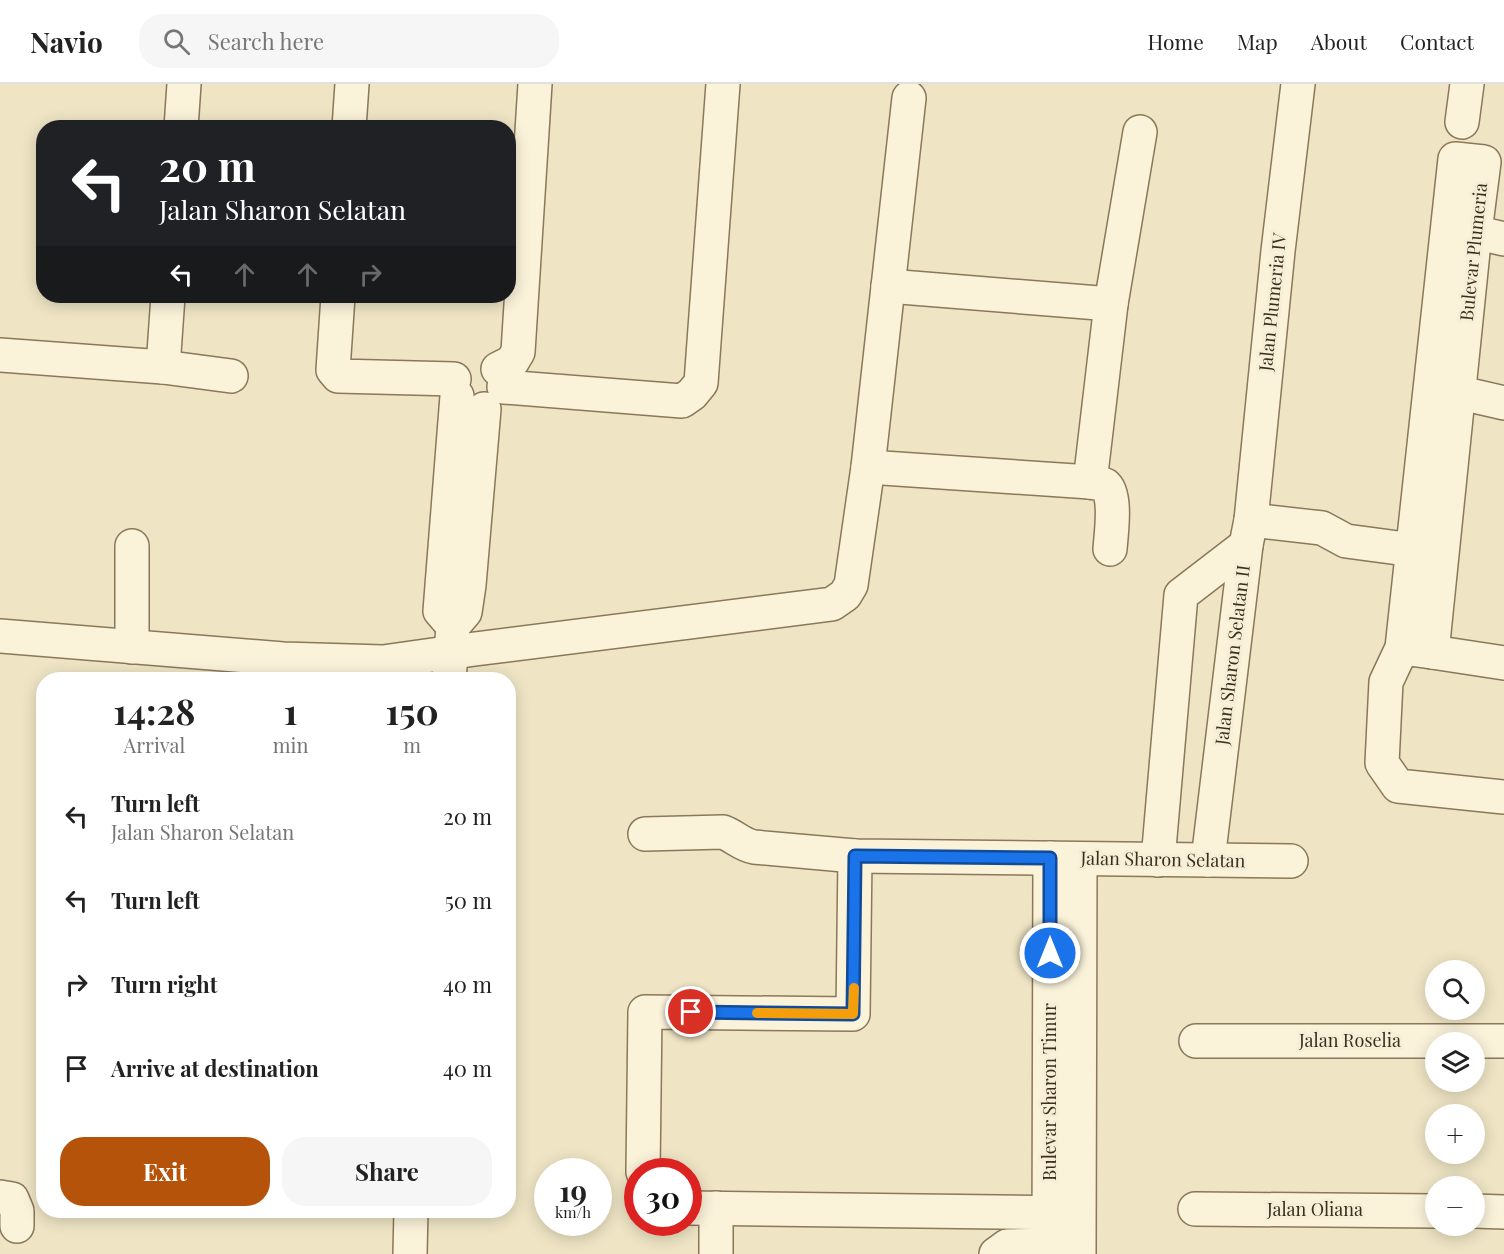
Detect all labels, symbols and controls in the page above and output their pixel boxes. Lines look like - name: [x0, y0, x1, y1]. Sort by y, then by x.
- search box: [139, 14, 559, 68]
- text: Navio: [30, 23, 103, 60]
- icon: search: [160, 25, 193, 58]
- text: Search here: [208, 26, 324, 56]
- text: Home: [1148, 27, 1204, 55]
- text: Map: [1237, 27, 1278, 55]
- text: About: [1311, 27, 1367, 55]
- text: Contact: [1400, 27, 1474, 55]
- text: 20 m: [159, 137, 256, 193]
- icon: left: [60, 144, 138, 222]
- street label: Bulevar Plumeria: [1454, 182, 1492, 322]
- text: Jalan Sharon Selatan: [159, 191, 406, 227]
- street label: Jalan Plumeria IV: [1253, 231, 1291, 373]
- icon: left: [165, 258, 198, 291]
- icon: ahead: [228, 258, 261, 291]
- icon: ahead: [291, 258, 324, 291]
- icon: right: [354, 258, 387, 291]
- street label: Jalan Sharon Selatan II: [1209, 563, 1255, 747]
- text: 14:28: [113, 686, 196, 734]
- text: 1: [284, 686, 297, 734]
- text: 150: [386, 686, 439, 734]
- text: Arrival: [124, 731, 185, 758]
- text: min: [273, 731, 308, 758]
- text: m: [403, 731, 421, 758]
- text: Turn left: [111, 788, 200, 818]
- icon: left: [60, 800, 93, 833]
- text: 20 m: [443, 801, 492, 831]
- text: Jalan Sharon Selatan: [111, 818, 294, 845]
- street label: Jalan Sharon Selatan: [1079, 846, 1246, 872]
- icon: left: [60, 884, 93, 917]
- text: Turn left: [111, 885, 200, 915]
- text: 50 m: [445, 885, 492, 915]
- position arrow: [1018, 921, 1082, 985]
- map controls: [1425, 960, 1485, 1236]
- button: search: [1425, 960, 1485, 1020]
- icon: right: [60, 968, 93, 1001]
- text: Turn right: [111, 969, 217, 999]
- text: 40 m: [443, 969, 492, 999]
- pin: [665, 986, 716, 1037]
- icon: arrive: [674, 995, 707, 1028]
- street label: Bulevar Sharon Timur: [1037, 1003, 1061, 1181]
- street label: Jalan Roselia: [1298, 1028, 1401, 1052]
- button: layers: [1425, 1032, 1485, 1092]
- icon: arrive: [60, 1052, 93, 1085]
- text: Arrive at destination: [111, 1053, 319, 1083]
- text: 40 m: [443, 1053, 492, 1083]
- button: +: [1425, 1104, 1485, 1164]
- button: Exit: [60, 1137, 270, 1206]
- button: Share: [282, 1137, 492, 1206]
- speed limit sign: 30: [624, 1158, 702, 1236]
- text: 19: [559, 1170, 587, 1210]
- button: −: [1425, 1176, 1485, 1236]
- street label: Jalan Oliana: [1266, 1197, 1363, 1221]
- text: km/h: [555, 1202, 591, 1222]

